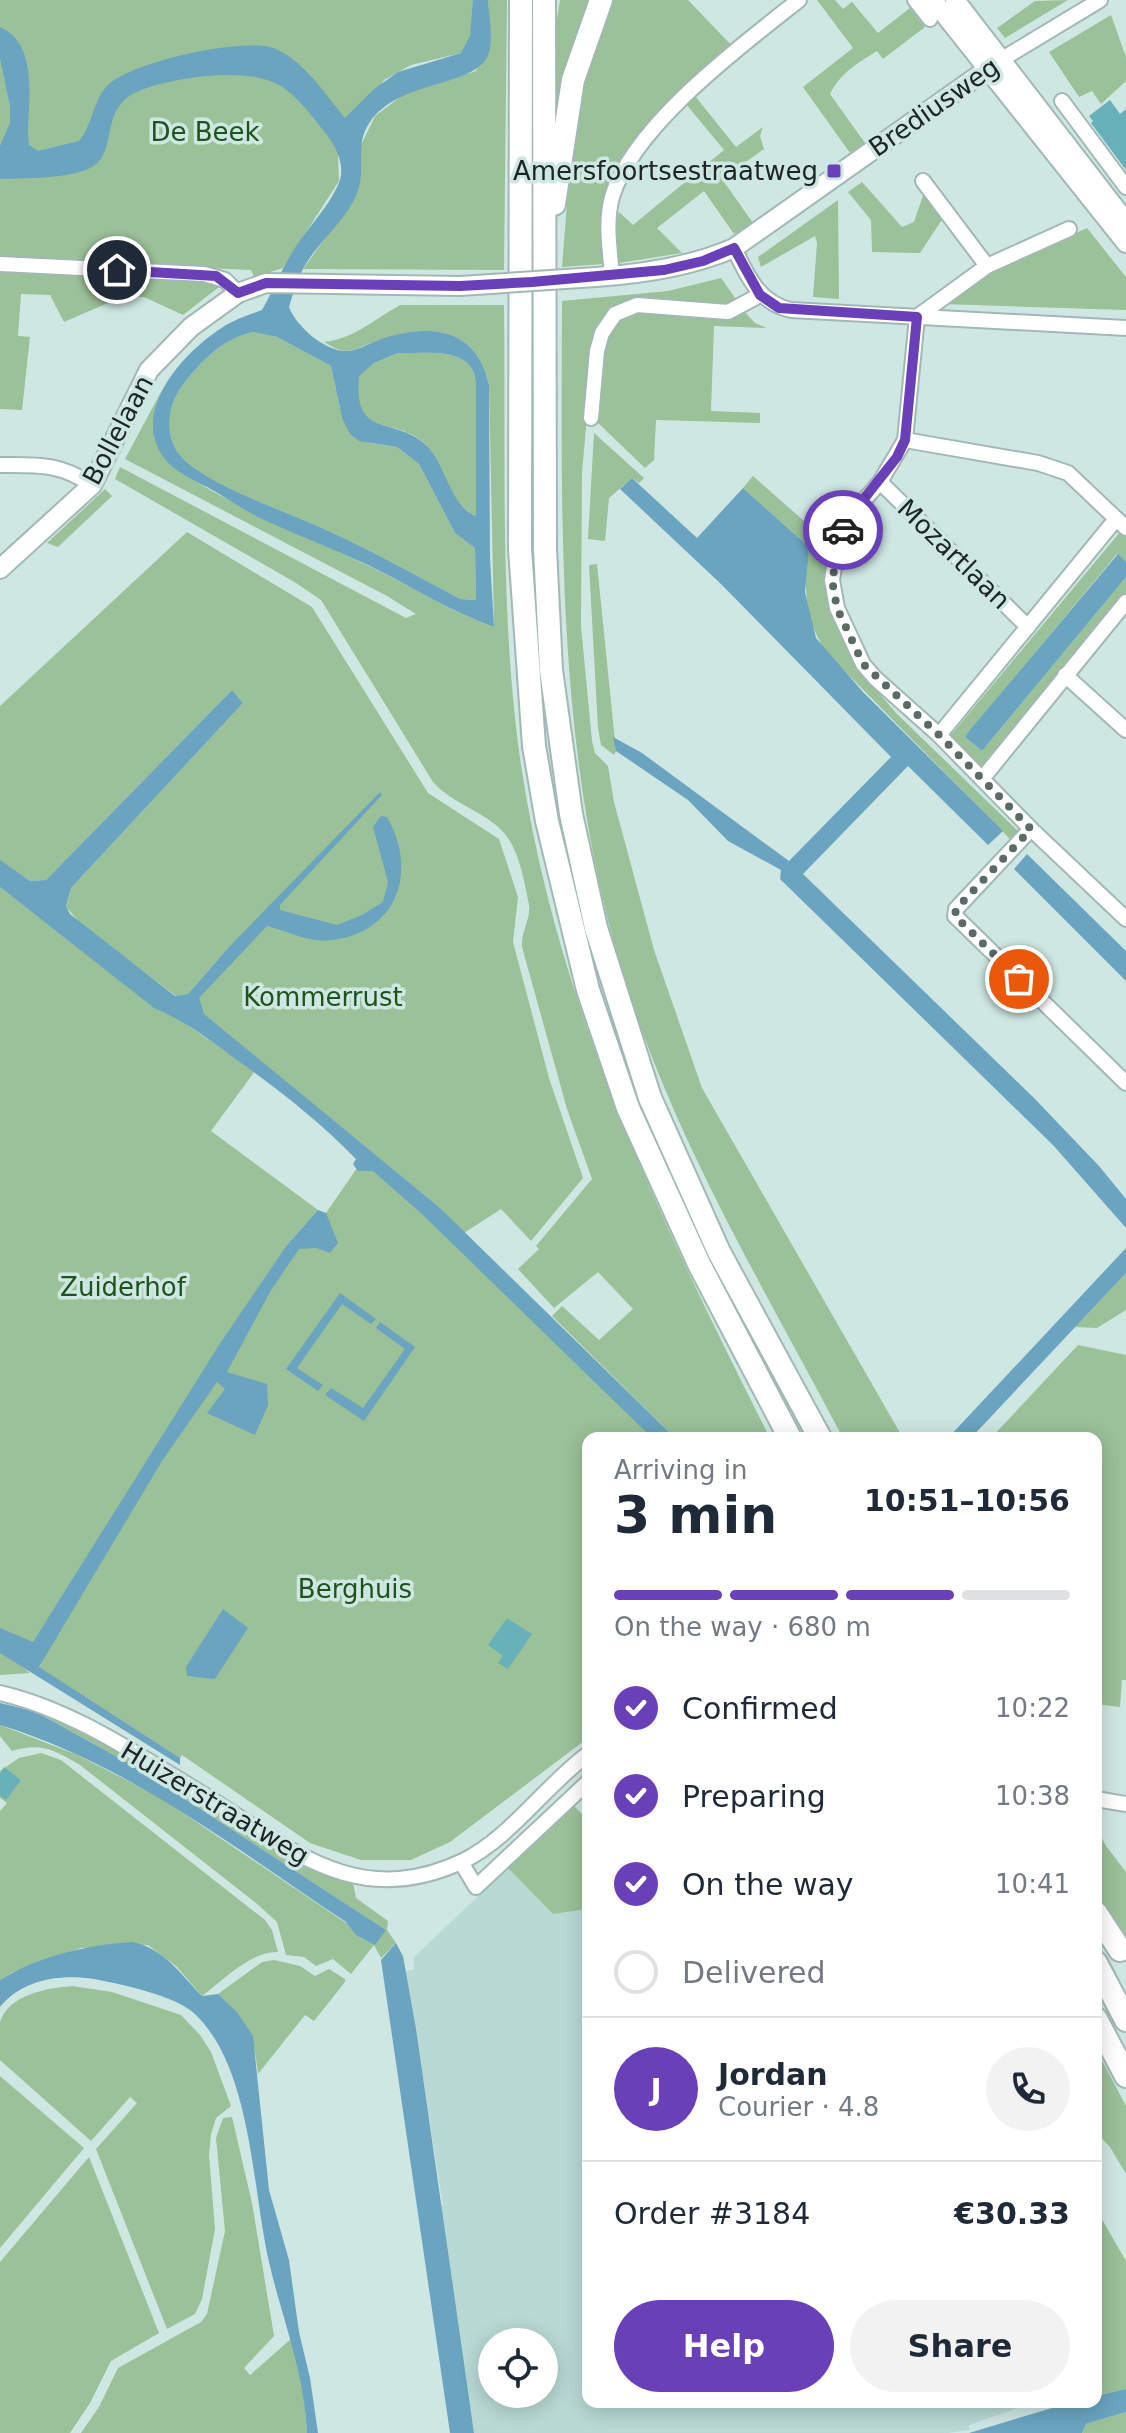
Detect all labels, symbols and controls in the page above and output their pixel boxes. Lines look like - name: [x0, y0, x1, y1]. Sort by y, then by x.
- street label: Brediusweg: [863, 51, 1005, 163]
- park label: De Beek: [150, 117, 260, 147]
- place label: Amersfoortsestraatweg: [513, 156, 818, 186]
- marker: Amersfoortsestraatweg: [825, 162, 843, 180]
- pin: [83, 236, 151, 304]
- icon: home: [95, 248, 139, 292]
- street label: Bollelaan: [77, 370, 159, 490]
- courier: [803, 490, 883, 570]
- street label: Mozartlaan: [892, 493, 1016, 615]
- icon: car: [821, 508, 865, 552]
- pin: [985, 945, 1053, 1013]
- icon: bag: [997, 957, 1041, 1001]
- park label: Kommerrust: [243, 982, 403, 1012]
- park label: Zuiderhof: [60, 1272, 187, 1302]
- text: Arriving in: [614, 1455, 748, 1485]
- text: 10:51–10:56: [864, 1483, 1070, 1518]
- text: 3 min: [614, 1485, 777, 1545]
- park label: Berghuis: [298, 1574, 412, 1604]
- text: On the way · 680 m: [614, 1612, 871, 1642]
- icon: check: [614, 1686, 658, 1730]
- text: Confirmed: [682, 1691, 838, 1726]
- text: 10:22: [995, 1693, 1070, 1723]
- street label: Huizerstraatweg: [116, 1735, 314, 1871]
- icon: check: [614, 1774, 658, 1818]
- text: Preparing: [682, 1779, 826, 1814]
- text: 10:38: [995, 1781, 1070, 1811]
- icon: check: [614, 1862, 658, 1906]
- text: On the way: [682, 1867, 854, 1902]
- text: 10:41: [995, 1869, 1070, 1899]
- text: Delivered: [682, 1955, 826, 1990]
- button: phone: [986, 2047, 1070, 2131]
- text: Jordan: [718, 2057, 828, 2092]
- text: J: [650, 2072, 662, 2107]
- text: Courier · 4.8: [718, 2092, 879, 2122]
- text: Order #3184: [614, 2196, 810, 2231]
- text: €30.33: [954, 2196, 1070, 2231]
- button: Help: [614, 2300, 834, 2392]
- button: Share: [850, 2300, 1070, 2392]
- map controls: [478, 2328, 558, 2408]
- button: locate: [478, 2328, 558, 2408]

